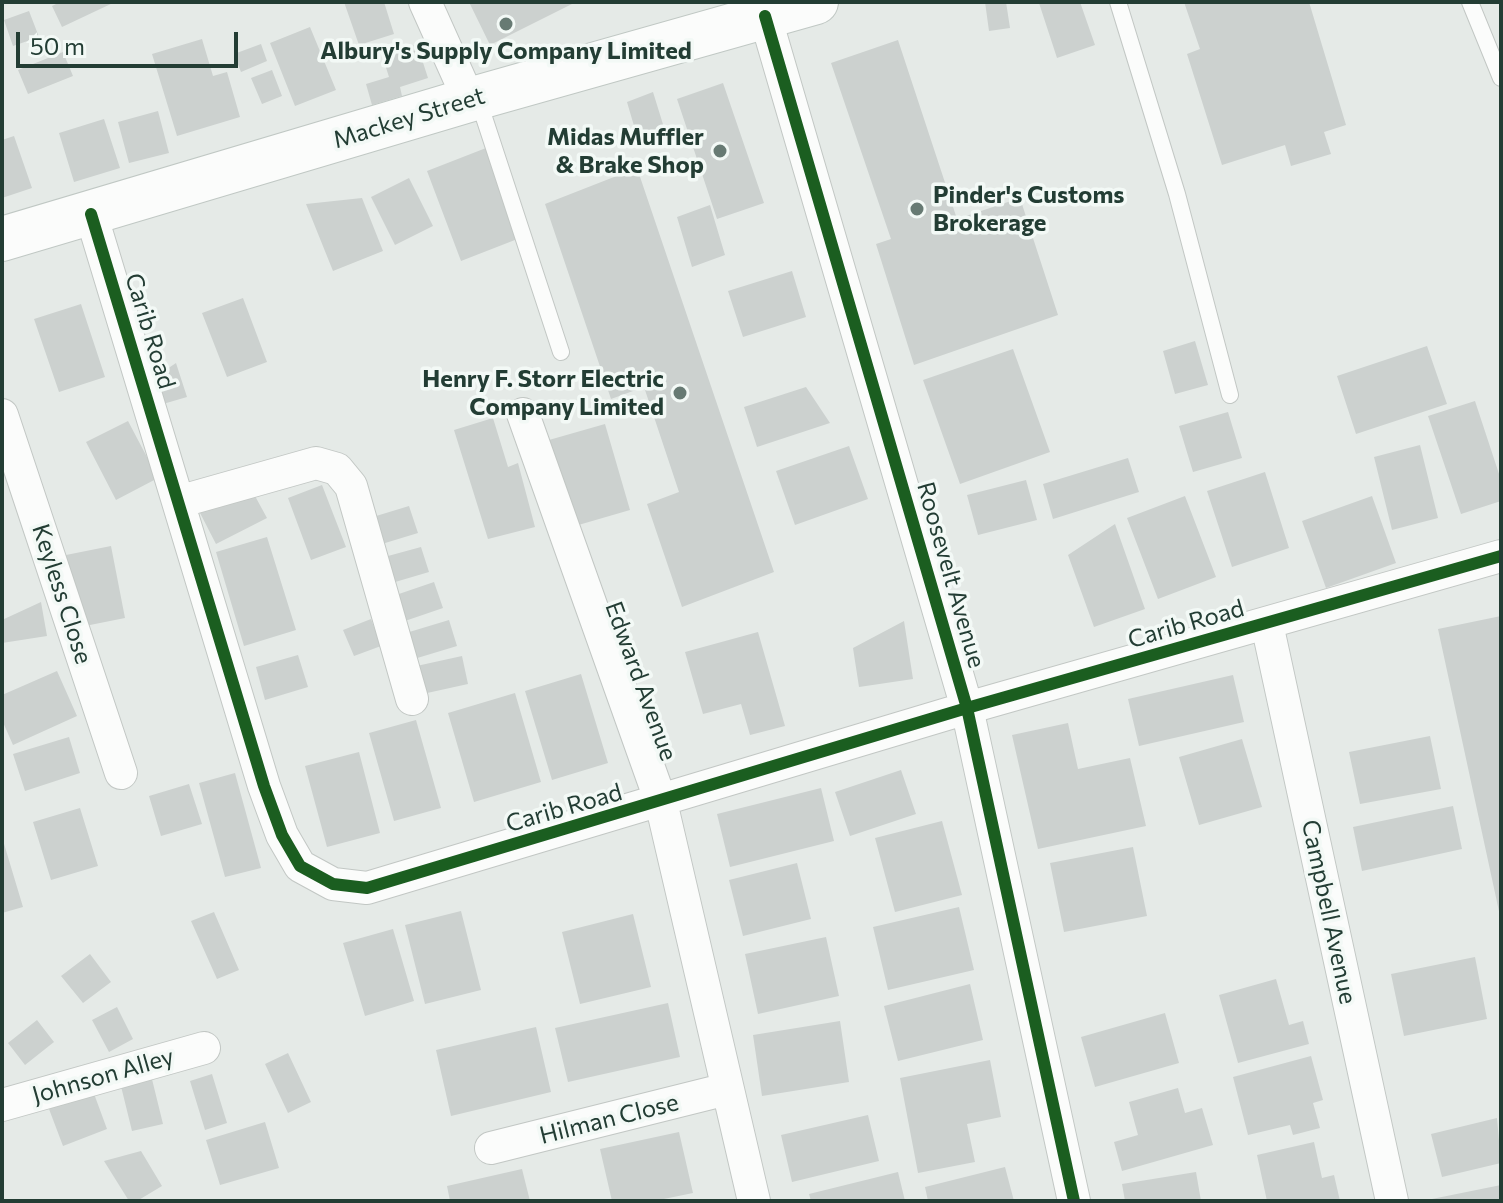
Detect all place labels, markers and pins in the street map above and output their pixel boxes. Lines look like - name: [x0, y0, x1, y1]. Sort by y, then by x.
- marker: Albury's Supply Company Limited: [497, 15, 515, 33]
- place label: Albury's Supply Company Limited: [320, 37, 692, 65]
- place label: Midas Muffler & Brake Shop: [547, 123, 704, 179]
- marker: Midas Muffler & Brake Shop: [711, 142, 729, 160]
- place label: Pinder's Customs Brokerage: [933, 181, 1125, 237]
- marker: Pinder's Customs Brokerage: [908, 200, 926, 218]
- place label: Henry F. Storr Electric Company Limited: [422, 365, 664, 421]
- marker: Henry F. Storr Electric Company Limited: [671, 384, 689, 402]

